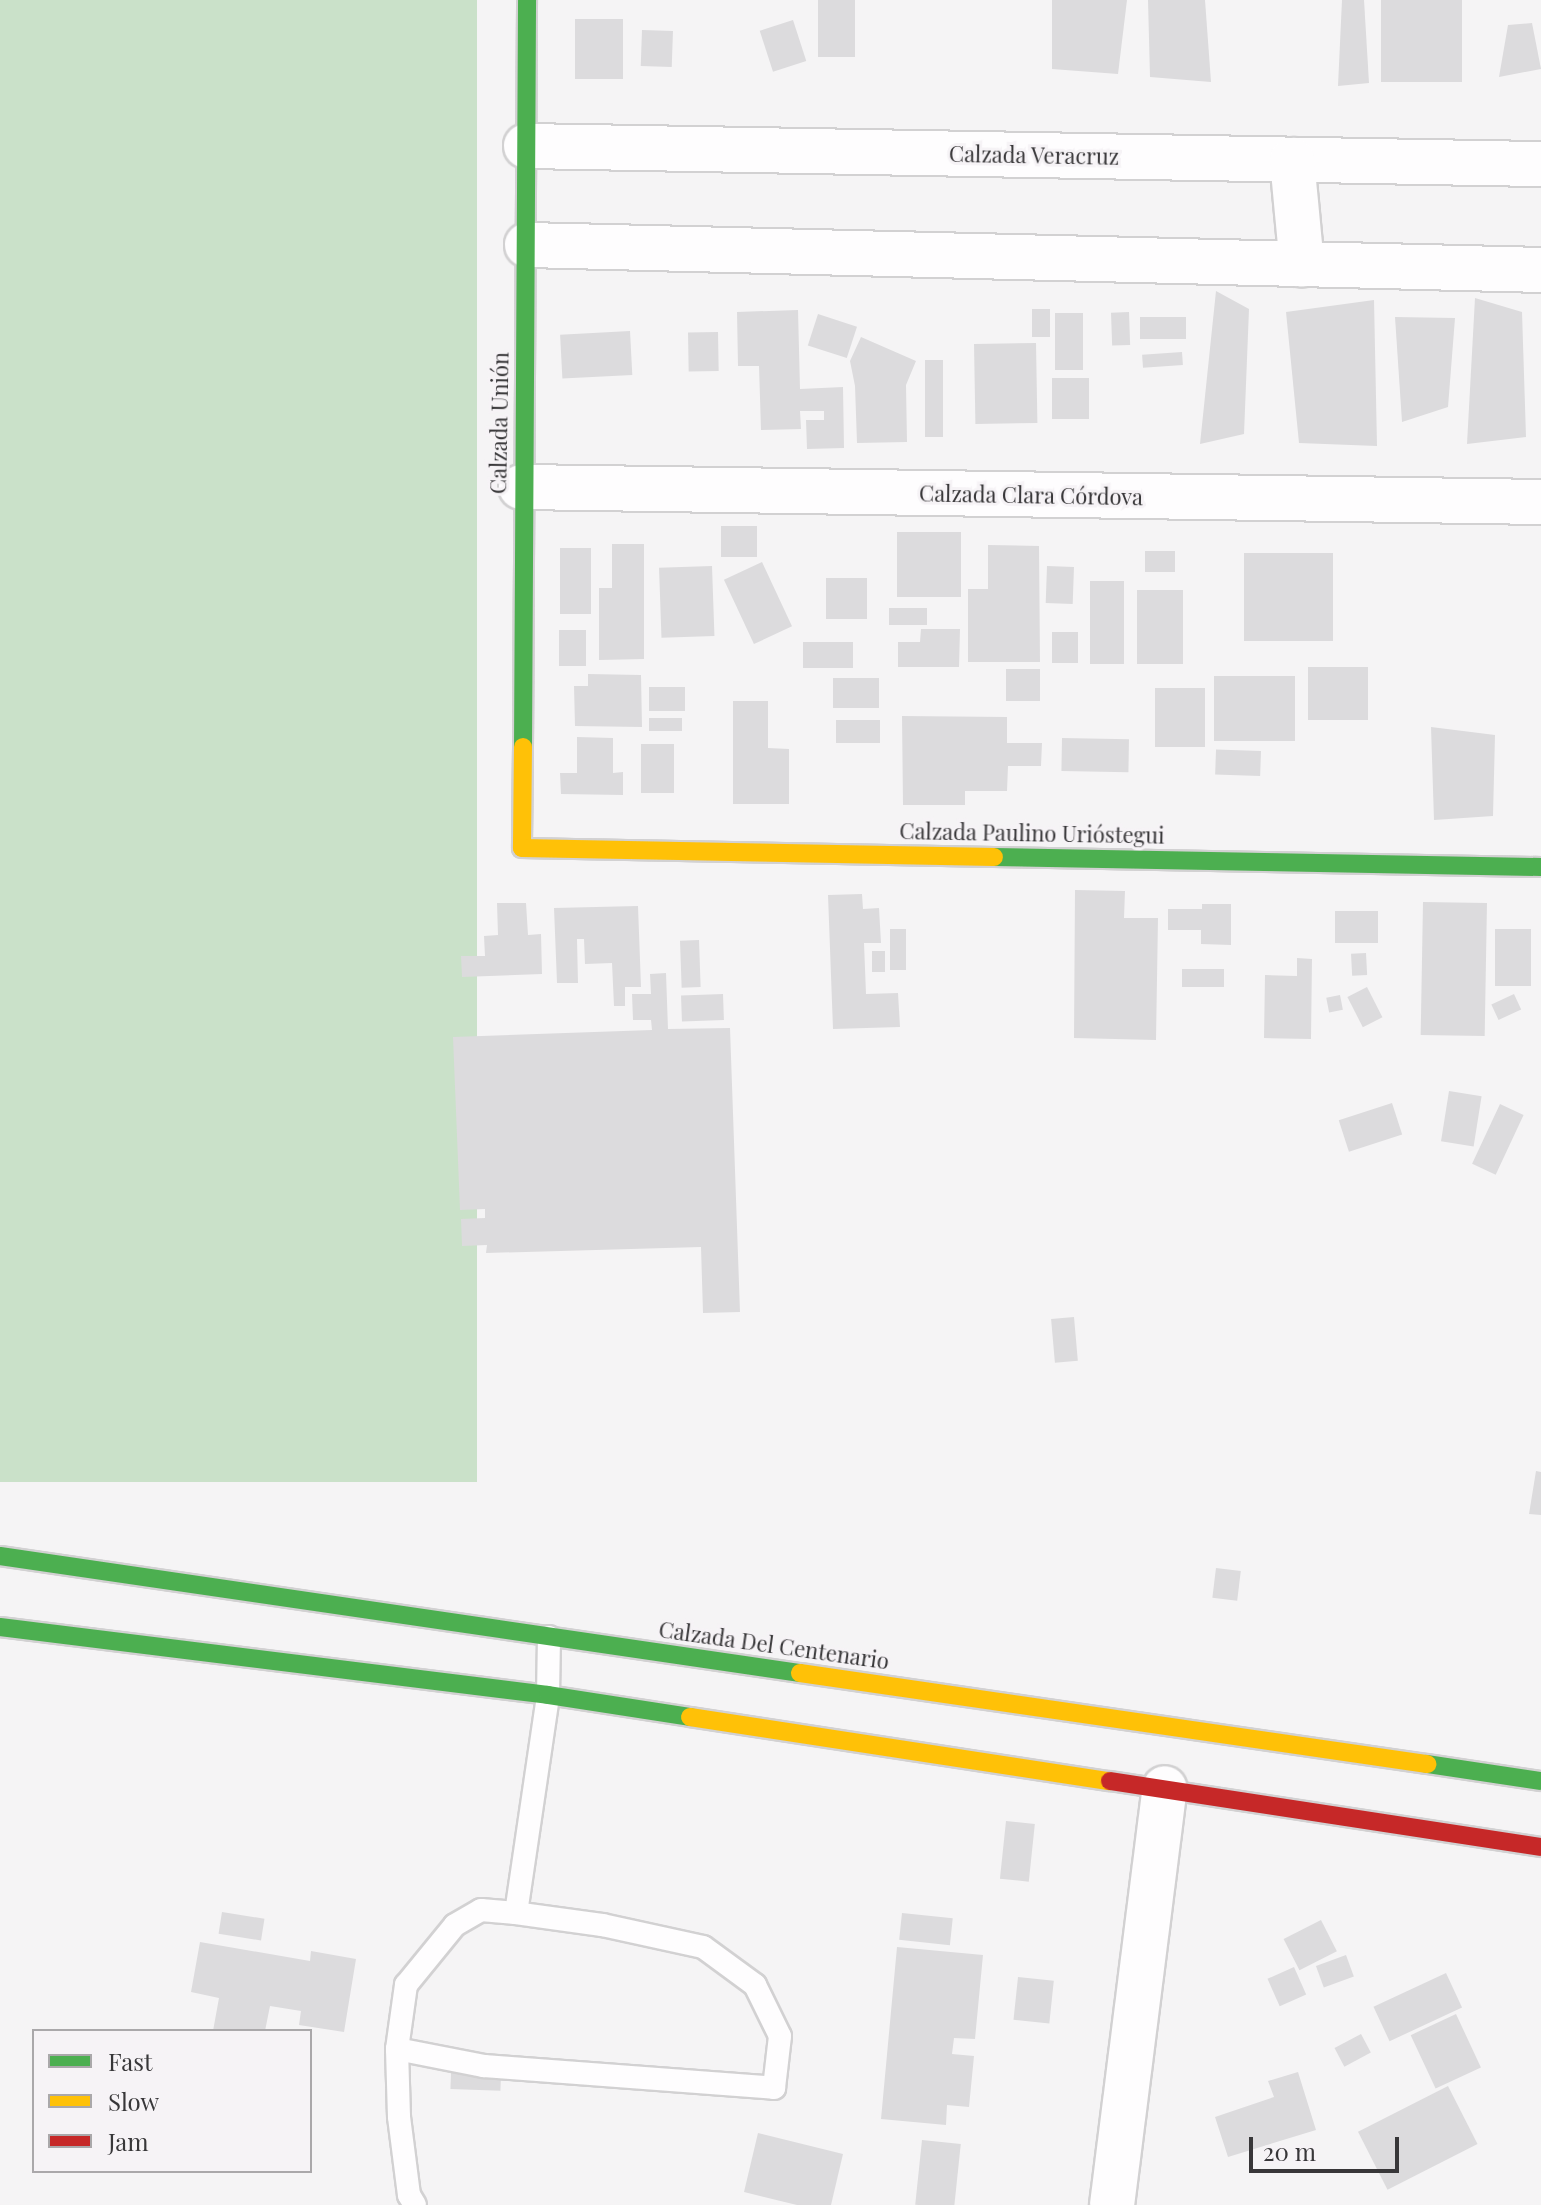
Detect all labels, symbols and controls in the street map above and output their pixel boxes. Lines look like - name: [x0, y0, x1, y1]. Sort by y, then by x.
- street label: Calzada Veracruz: [948, 140, 1120, 170]
- street label: Calzada Unión: [485, 352, 513, 494]
- street label: Calzada Clara Córdova: [919, 480, 1143, 510]
- street label: Calzada Paulino Urióstegui: [899, 817, 1165, 849]
- street label: Calzada Del Centenario: [657, 1616, 891, 1674]
- legend: [32, 2029, 312, 2173]
- text: Fast: [108, 2045, 153, 2077]
- text: Slow: [108, 2085, 159, 2117]
- scale bar: [1253, 2121, 1403, 2171]
- text: Jam: [108, 2125, 149, 2157]
- text: 20 m: [1263, 2135, 1316, 2167]

